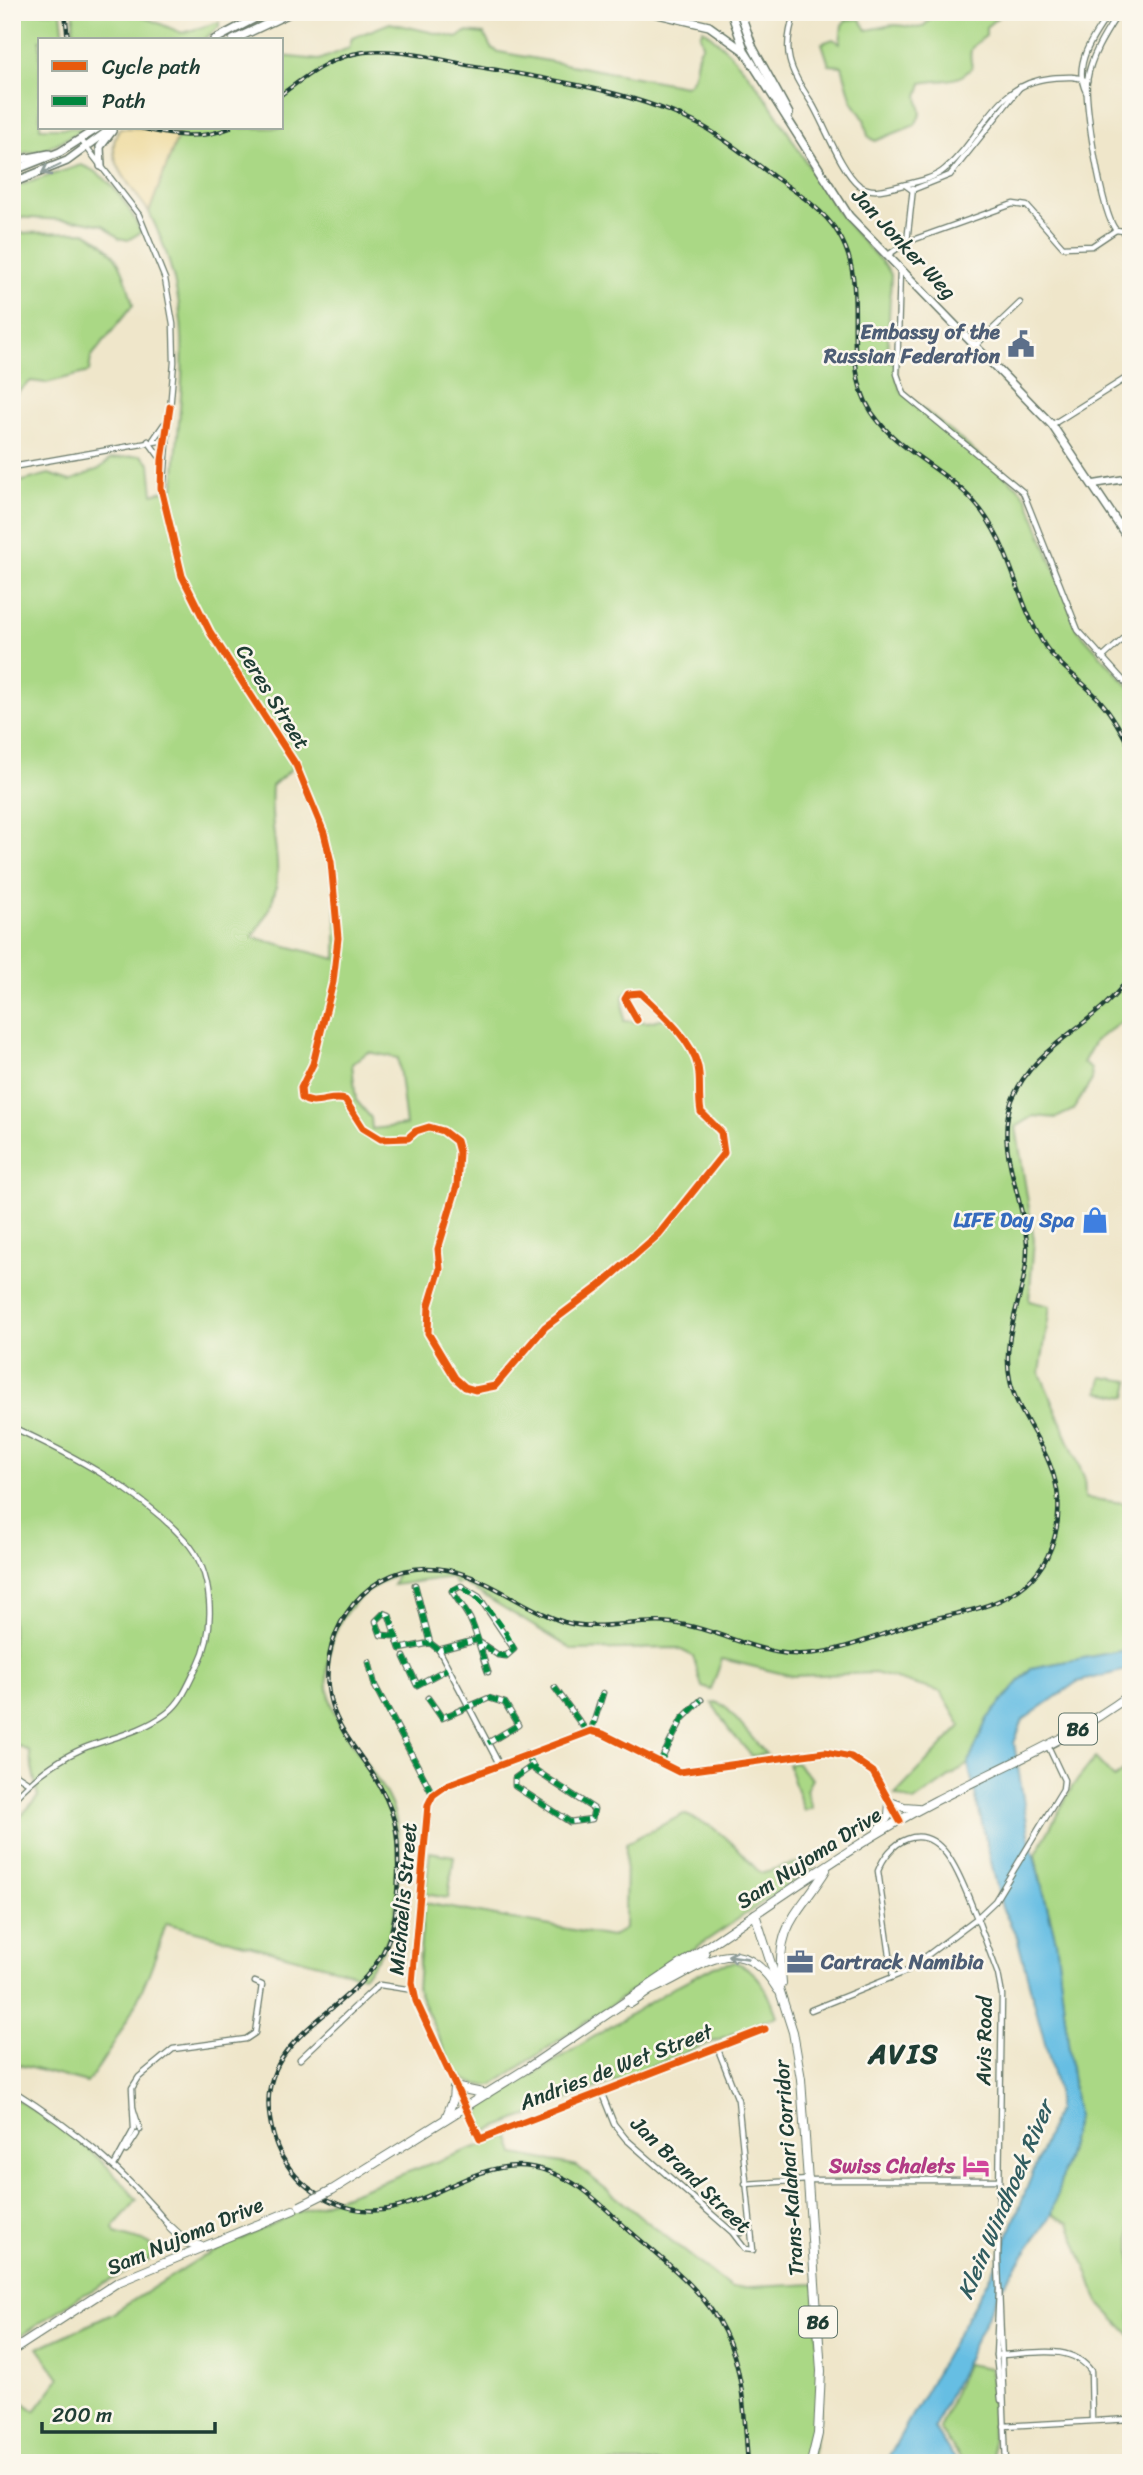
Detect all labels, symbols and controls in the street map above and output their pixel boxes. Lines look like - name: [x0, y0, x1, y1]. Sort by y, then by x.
- legend: [38, 38, 284, 130]
- text: Cycle path: [102, 48, 201, 86]
- text: Path: [102, 82, 145, 120]
- one-way arrow: [41, 162, 62, 176]
- street label: Jan Jonker Weg: [841, 178, 967, 309]
- place label: Embassy of the Russian Federation: [823, 313, 1001, 375]
- public building icon: Embassy of the Russian Federation: [1006, 329, 1036, 359]
- street label: Ceres Street: [225, 637, 321, 757]
- place label: LIFE Day Spa: [953, 1201, 1075, 1239]
- shop icon: LIFE Day Spa: [1080, 1205, 1110, 1235]
- road number: B6: [1059, 1714, 1097, 1744]
- street label: Sam Nujoma Drive: [728, 1796, 890, 1920]
- street label: Michaelis Street: [377, 1821, 429, 1977]
- place label: Cartrack Namibia: [820, 1943, 984, 1981]
- office icon: Cartrack Namibia: [785, 1947, 815, 1977]
- one-way arrow: [727, 1950, 750, 1963]
- street label: Avis Road: [964, 1994, 1004, 2087]
- street label: Andries de Wet Street: [513, 2012, 720, 2122]
- district label: AVIS: [867, 2029, 940, 2078]
- street label: Trans-Kalahari Corridor: [762, 2057, 816, 2277]
- water label: Klein Windhoek River: [945, 2090, 1068, 2306]
- street label: Jan Brand Street: [620, 2106, 761, 2243]
- place label: Swiss Chalets: [828, 2147, 956, 2185]
- hotel icon: Swiss Chalets: [961, 2151, 991, 2181]
- street label: Sam Nujoma Drive: [100, 2186, 270, 2286]
- road number: B6: [799, 2306, 837, 2338]
- scale bar: [42, 2391, 215, 2435]
- text: 200 m: [52, 2396, 112, 2434]

